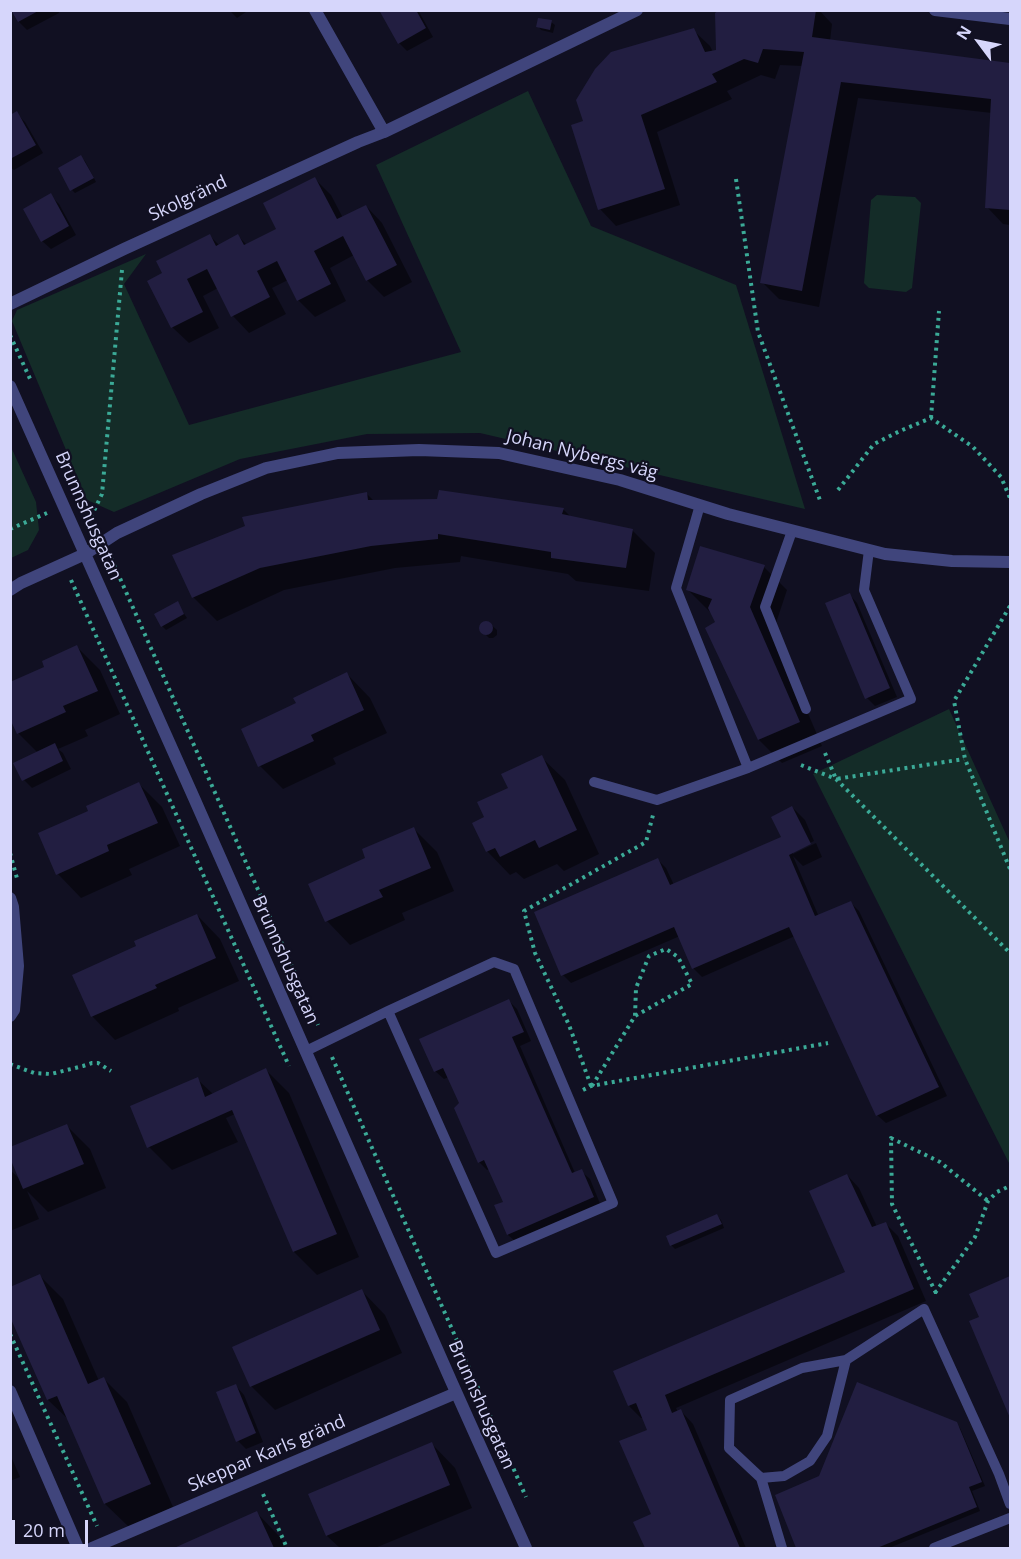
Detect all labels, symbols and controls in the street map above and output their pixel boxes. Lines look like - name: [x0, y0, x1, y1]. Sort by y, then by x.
- north arrow: [949, 12, 1009, 72]
- text: N: [951, 21, 977, 44]
- street label: Skolgränd: [145, 171, 231, 227]
- street label: Johan Nybergs väg: [504, 426, 660, 484]
- street label: Brunnshusgatan: [50, 448, 126, 584]
- street label: Brunnshusgatan: [247, 892, 323, 1028]
- street label: Brunnshusgatan: [443, 1337, 519, 1473]
- street label: Skeppar Karls gränd: [185, 1411, 349, 1497]
- scale bar: [15, 1508, 92, 1546]
- text: 20 m: [23, 1518, 65, 1542]

